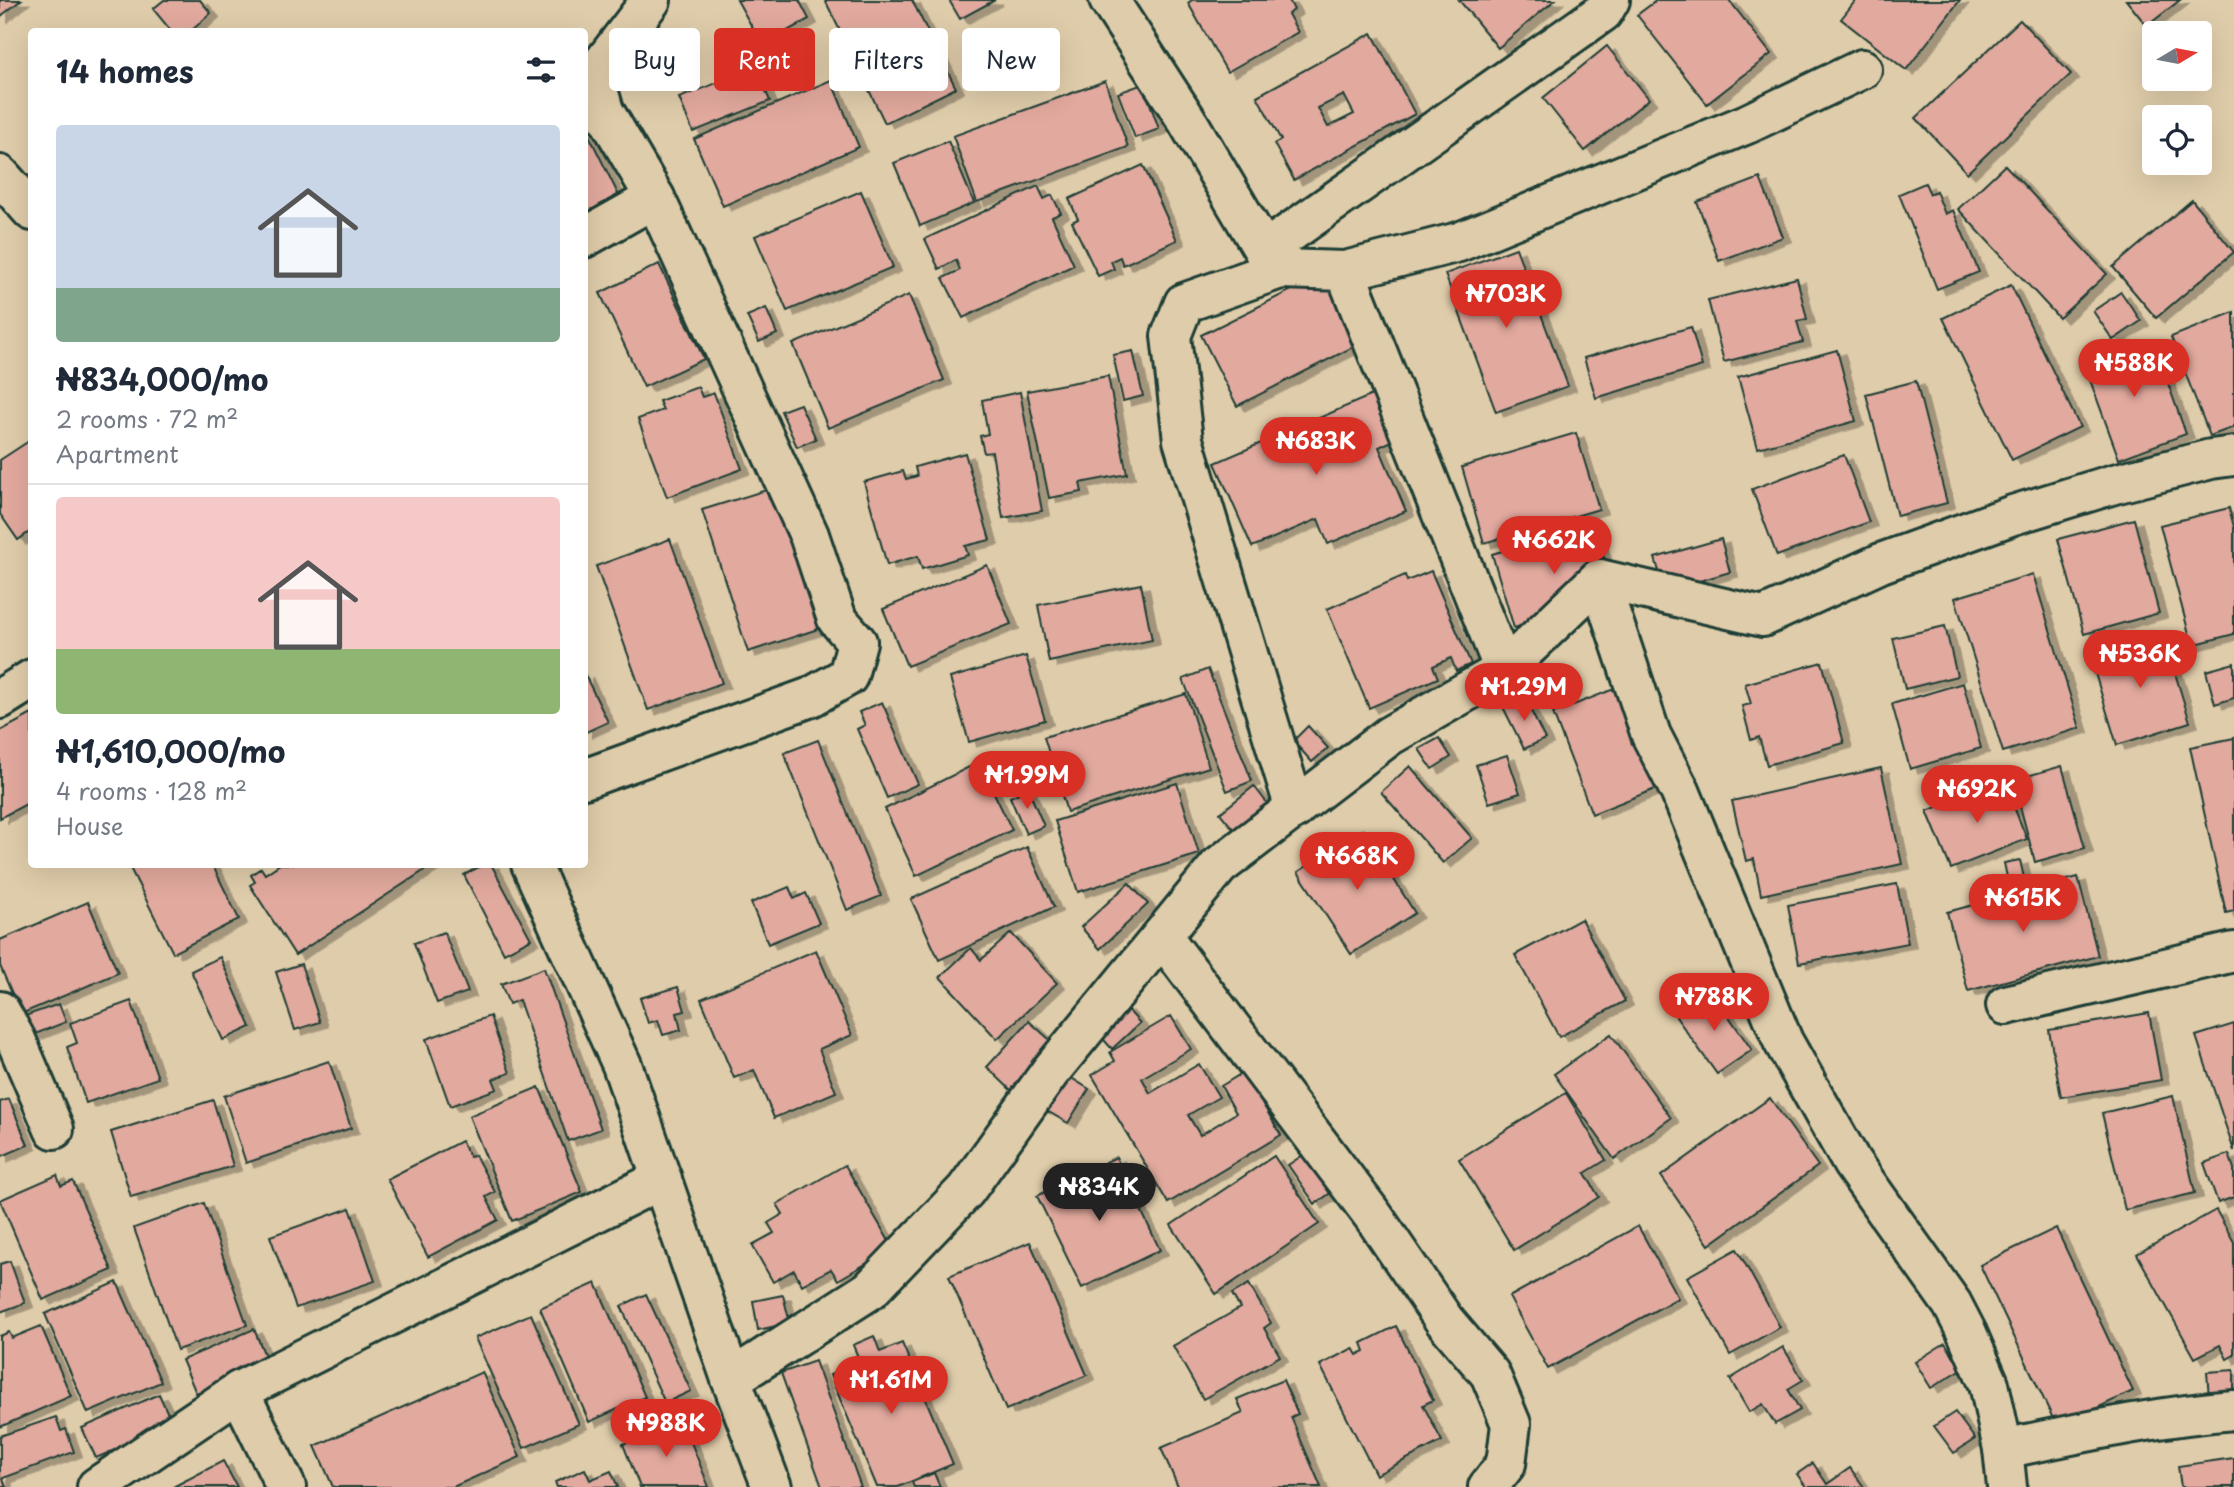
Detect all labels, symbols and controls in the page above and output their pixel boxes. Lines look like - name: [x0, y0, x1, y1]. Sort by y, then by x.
- north arrow: [2142, 21, 2212, 91]
- map controls: [2142, 21, 2212, 175]
- chip: Buy: [609, 28, 700, 91]
- chip: Rent: [714, 28, 815, 91]
- chip: Filters: [829, 28, 948, 91]
- chip: New: [962, 28, 1060, 91]
- text: 14 homes: [56, 48, 194, 93]
- icon: filters: [522, 51, 560, 89]
- button: locate: [2142, 105, 2212, 175]
- icon: home: [245, 170, 371, 296]
- pin: ₦703K: [1457, 270, 1555, 330]
- text: ₦703K: [1466, 275, 1546, 310]
- pin: ₦588K: [2085, 340, 2183, 399]
- text: ₦588K: [2094, 344, 2174, 379]
- text: ₦834,000/mo: [56, 356, 268, 401]
- text: 2 rooms · 72 m²: [56, 401, 238, 436]
- pin: ₦683K: [1267, 418, 1365, 477]
- text: ₦683K: [1276, 422, 1356, 457]
- text: Apartment: [56, 436, 179, 471]
- pin: ₦662K: [1505, 516, 1603, 576]
- text: ₦662K: [1513, 521, 1595, 556]
- icon: home: [245, 542, 371, 668]
- pin: ₦536K: [2091, 630, 2189, 690]
- text: ₦536K: [2099, 635, 2181, 670]
- pin: ₦1.29M: [1467, 664, 1581, 723]
- text: ₦1.29M: [1481, 668, 1567, 703]
- text: ₦1,610,000/mo: [56, 728, 285, 773]
- pin: ₦1.99M: [970, 752, 1084, 811]
- text: ₦1.99M: [984, 756, 1070, 791]
- pin: ₦692K: [1928, 766, 2026, 825]
- text: ₦692K: [1937, 770, 2017, 805]
- text: 4 rooms · 128 m²: [56, 773, 247, 808]
- text: House: [56, 808, 123, 843]
- pin: ₦668K: [1308, 832, 1406, 892]
- text: ₦668K: [1316, 837, 1398, 872]
- pin: ₦615K: [1974, 874, 2072, 934]
- text: ₦615K: [1985, 879, 2061, 914]
- pin: ₦788K: [1665, 974, 1763, 1033]
- text: ₦788K: [1675, 978, 1753, 1013]
- pin: ₦834K: [1050, 1164, 1148, 1223]
- text: ₦834K: [1059, 1168, 1139, 1203]
- pin: ₦1.61M: [834, 1356, 948, 1416]
- text: ₦1.61M: [850, 1361, 932, 1396]
- pin: ₦988K: [617, 1400, 715, 1459]
- text: ₦988K: [627, 1404, 705, 1439]

